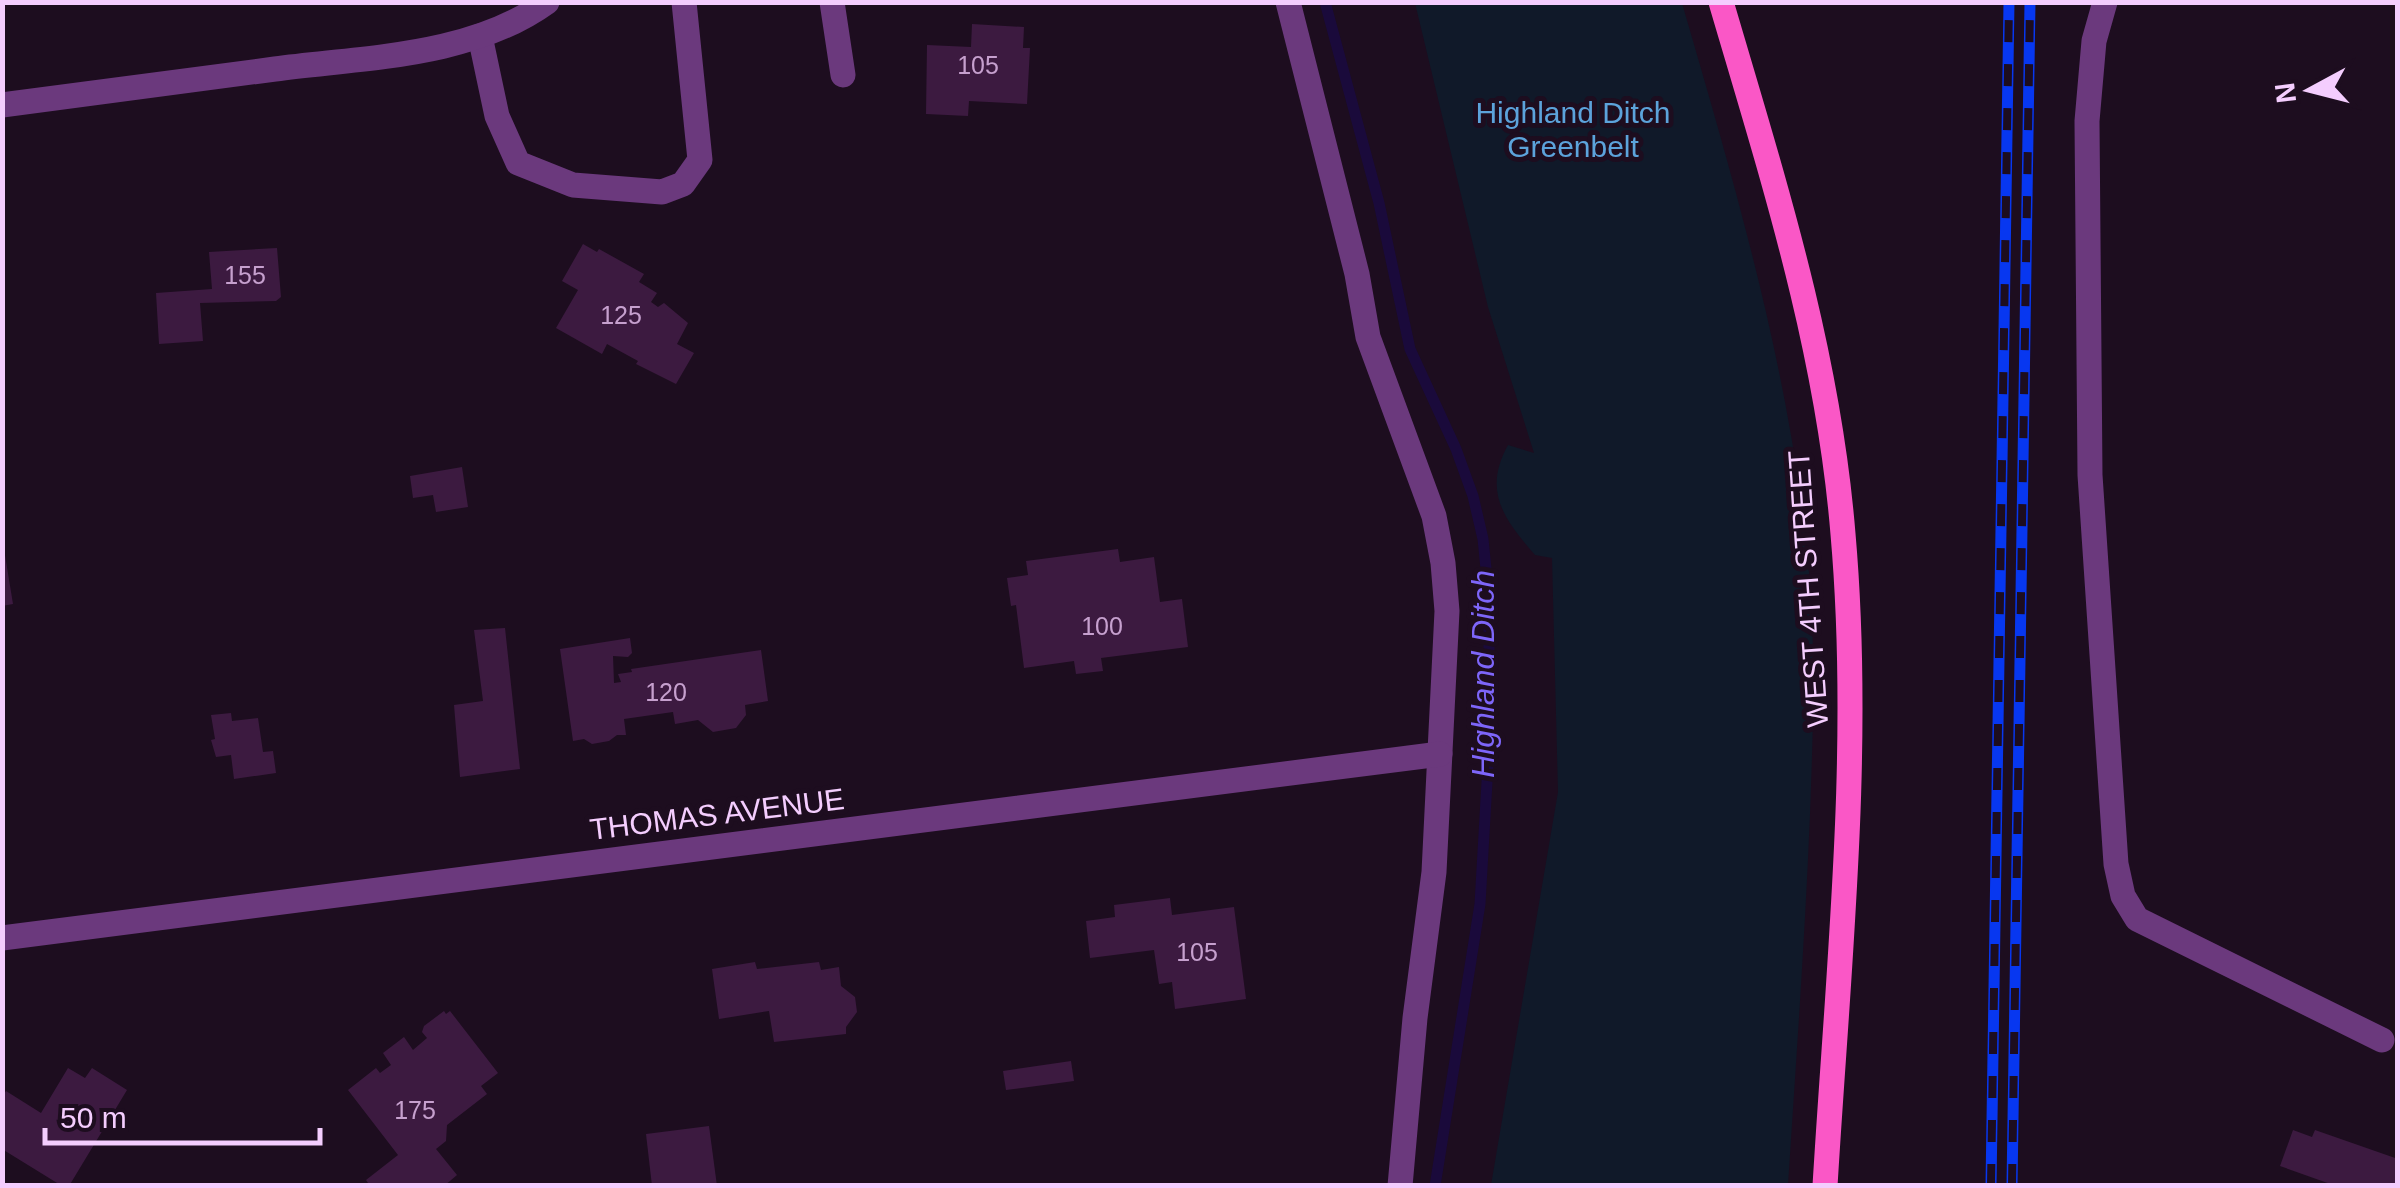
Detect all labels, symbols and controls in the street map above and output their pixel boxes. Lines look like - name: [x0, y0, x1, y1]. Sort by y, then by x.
- north arrow: [2260, 40, 2360, 140]
- house number: 105: [957, 51, 999, 79]
- text: N: [2269, 81, 2302, 105]
- park label: Highland Ditch Greenbelt: [1475, 96, 1671, 163]
- house number: 155: [224, 261, 266, 289]
- house number: 125: [600, 301, 642, 329]
- street label: WEST 4TH STREET: [1782, 449, 1834, 729]
- water label: Highland Ditch: [1465, 570, 1501, 778]
- house number: 100: [1081, 612, 1123, 640]
- house number: 120: [645, 678, 687, 706]
- street label: THOMAS AVENUE: [588, 782, 846, 846]
- house number: 105: [1176, 938, 1218, 966]
- scale bar: [45, 1083, 320, 1145]
- house number: 175: [394, 1096, 436, 1124]
- text: 50 m: [60, 1101, 127, 1134]

